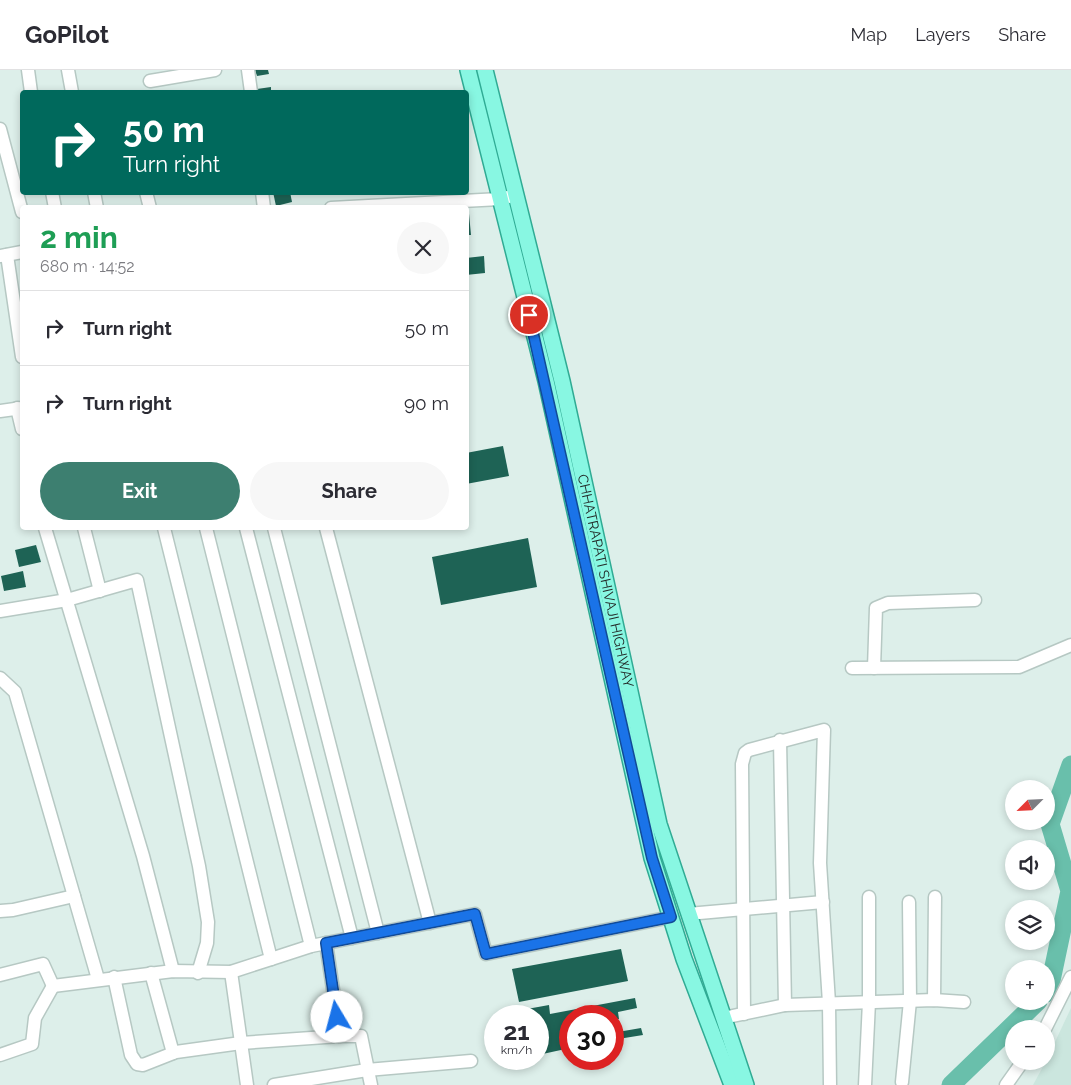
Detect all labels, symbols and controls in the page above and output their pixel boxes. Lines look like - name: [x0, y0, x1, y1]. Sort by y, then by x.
- text: GoPilot: [25, 20, 109, 49]
- text: Map: [851, 24, 887, 45]
- text: Layers: [915, 24, 970, 45]
- text: Share: [998, 24, 1046, 45]
- text: 50 m: [123, 109, 205, 150]
- icon: right: [40, 110, 105, 175]
- text: Turn right: [123, 151, 220, 177]
- text: 2 min: [40, 220, 118, 255]
- button: close: [397, 222, 449, 274]
- text: 680 m · 14:52: [40, 257, 135, 276]
- pin: [508, 294, 550, 336]
- icon: arrive: [515, 301, 543, 329]
- icon: right: [40, 314, 68, 342]
- text: Turn right: [83, 317, 172, 339]
- text: 50 m: [405, 317, 449, 339]
- icon: right: [40, 389, 68, 417]
- text: Turn right: [83, 392, 172, 414]
- text: 90 m: [404, 392, 449, 414]
- button: Exit: [40, 462, 240, 520]
- button: Share: [250, 462, 449, 520]
- street label: CHHATRAPATI SHIVAJI HIGHWAY: [575, 473, 637, 689]
- north arrow: [1005, 780, 1055, 830]
- map controls: [1005, 780, 1055, 1070]
- button: sound: [1005, 840, 1055, 890]
- button: layers: [1005, 900, 1055, 950]
- button: +: [1005, 960, 1055, 1010]
- position arrow: [310, 990, 362, 1042]
- speed limit sign: 30: [559, 1005, 624, 1070]
- text: 21: [503, 1016, 530, 1046]
- button: −: [1005, 1020, 1055, 1070]
- text: km/h: [501, 1043, 532, 1057]

